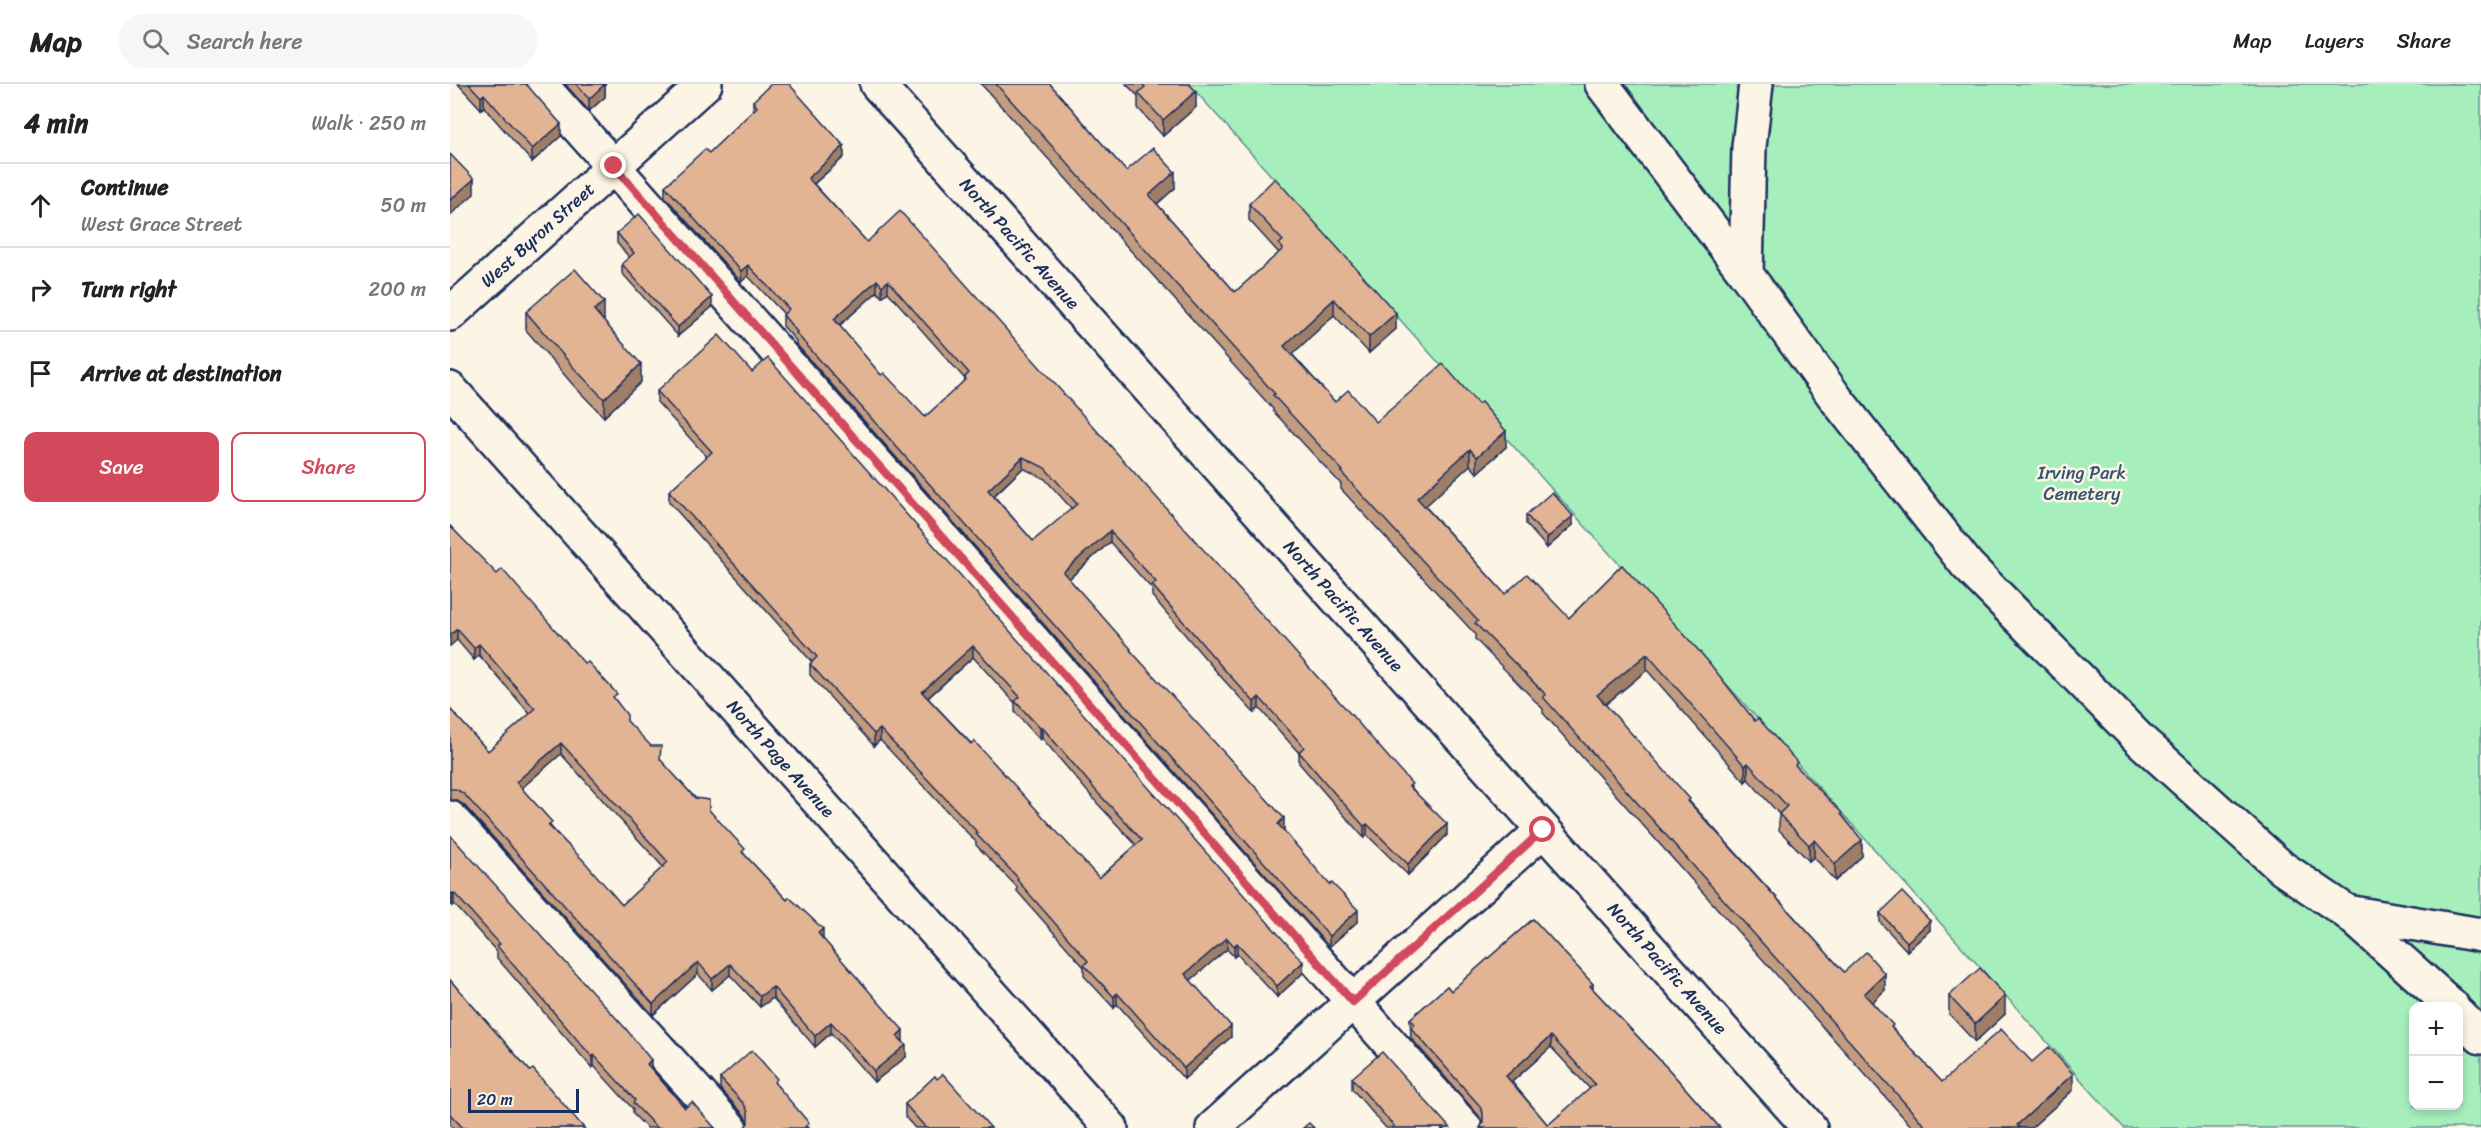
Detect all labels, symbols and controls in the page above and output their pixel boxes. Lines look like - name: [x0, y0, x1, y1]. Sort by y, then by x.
- search box: [118, 14, 538, 68]
- text: Map: [30, 17, 82, 66]
- text: Search here: [187, 22, 303, 61]
- text: Map: [2233, 22, 2272, 60]
- text: Layers: [2305, 22, 2364, 60]
- text: Share: [2397, 22, 2451, 60]
- icon: search: [139, 25, 172, 58]
- text: 4 min: [24, 100, 88, 146]
- text: Walk · 250 m: [312, 106, 426, 141]
- route end: [600, 152, 626, 178]
- text: Continue: [81, 168, 169, 207]
- street label: North Pacific Avenue: [951, 170, 1088, 318]
- street label: West Byron Street: [473, 174, 603, 296]
- text: 50 m: [381, 188, 426, 223]
- icon: ahead: [24, 189, 57, 222]
- text: West Grace Street: [81, 207, 242, 242]
- text: Turn right: [81, 270, 176, 309]
- text: 200 m: [369, 272, 426, 307]
- icon: right: [24, 273, 57, 306]
- text: Arrive at destination: [81, 354, 282, 393]
- icon: arrive: [24, 357, 57, 390]
- button: Save: [24, 432, 219, 502]
- button: Share: [231, 432, 426, 502]
- park label: Irving Park Cemetery: [2037, 457, 2126, 510]
- street label: North Pacific Avenue: [1275, 532, 1412, 680]
- street label: North Page Avenue: [719, 692, 843, 826]
- route start: [1529, 816, 1555, 842]
- street label: North Pacific Avenue: [1599, 895, 1736, 1042]
- map controls: [2409, 1002, 2463, 1110]
- button: +: [2409, 1002, 2463, 1056]
- button: −: [2409, 1056, 2463, 1110]
- text: 20 m: [477, 1085, 513, 1114]
- scale bar: [468, 1086, 579, 1114]

